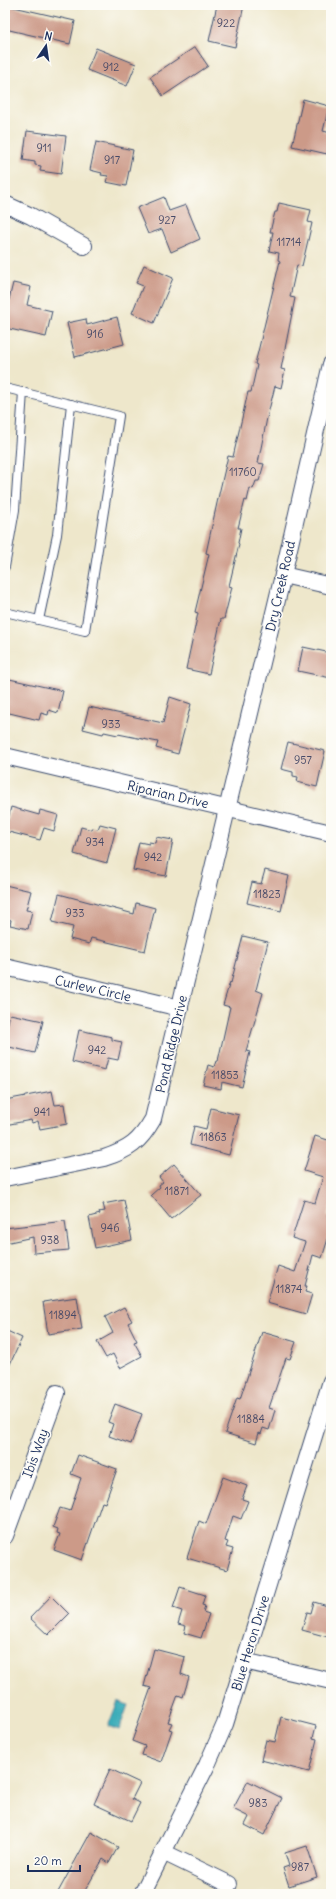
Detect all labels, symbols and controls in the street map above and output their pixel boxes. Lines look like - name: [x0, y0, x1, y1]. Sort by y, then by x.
- house number: 922: [217, 16, 235, 30]
- north arrow: [26, 26, 66, 66]
- text: N: [43, 29, 54, 44]
- house number: 912: [103, 60, 119, 74]
- house number: 911: [36, 141, 52, 155]
- house number: 917: [104, 153, 121, 167]
- house number: 927: [158, 213, 176, 227]
- house number: 11714: [277, 235, 301, 249]
- house number: 916: [86, 327, 104, 341]
- house number: 11760: [229, 465, 257, 479]
- street label: Dry Creek Road: [262, 539, 299, 633]
- house number: 933: [102, 717, 120, 731]
- house number: 957: [294, 753, 313, 767]
- street label: Riparian Drive: [126, 777, 210, 812]
- house number: 934: [86, 835, 104, 849]
- house number: 942: [144, 850, 162, 864]
- house number: 11823: [253, 887, 281, 901]
- house number: 933: [66, 906, 84, 920]
- street label: Curlew Circle: [53, 971, 133, 1006]
- street label: Pond Ridge Drive: [152, 993, 191, 1095]
- house number: 942: [88, 1043, 106, 1057]
- house number: 11853: [211, 1068, 239, 1082]
- house number: 941: [34, 1105, 50, 1119]
- house number: 11863: [199, 1130, 227, 1144]
- house number: 11871: [165, 1184, 189, 1198]
- house number: 946: [100, 1221, 120, 1235]
- house number: 938: [41, 1233, 59, 1247]
- house number: 11874: [276, 1282, 302, 1296]
- house number: 11894: [49, 1308, 77, 1322]
- house number: 11884: [237, 1412, 265, 1426]
- street label: Ibis Way: [19, 1426, 52, 1480]
- street label: Blue Heron Drive: [228, 1593, 273, 1693]
- house number: 983: [249, 1796, 267, 1810]
- scale bar: [28, 1847, 80, 1873]
- text: 20 m: [34, 1853, 62, 1868]
- house number: 987: [291, 1860, 310, 1874]

